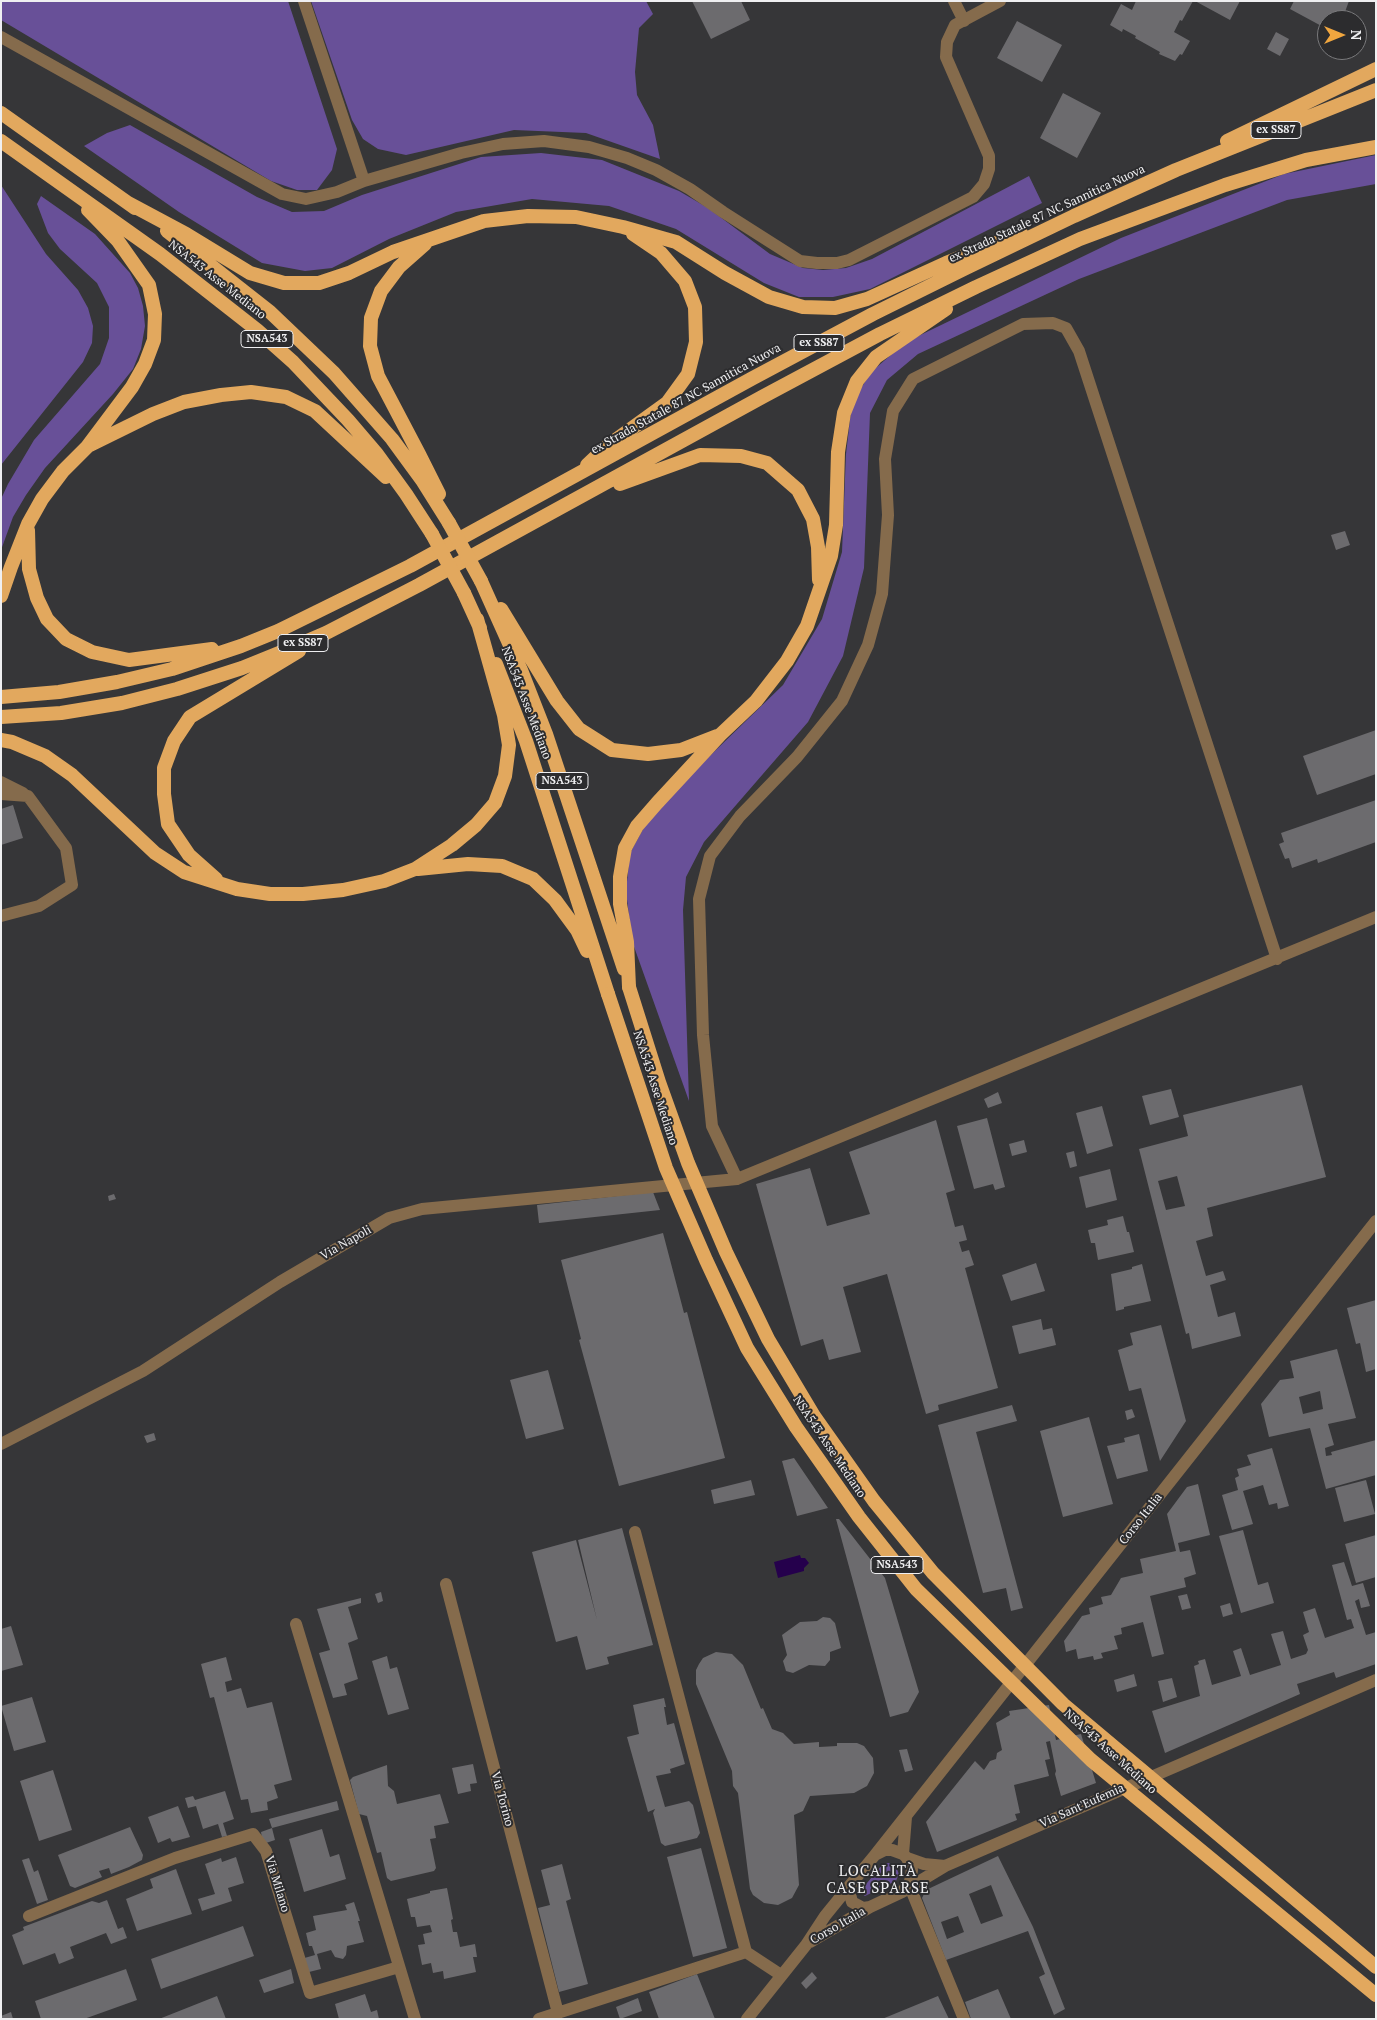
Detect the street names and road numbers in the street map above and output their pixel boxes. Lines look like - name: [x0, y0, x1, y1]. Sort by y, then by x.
- road number: ex SS87: [1251, 122, 1301, 138]
- street label: ex Strada Statale 87 NC Sannitica Nuova: [947, 162, 1147, 266]
- street label: NSA543 Asse Mediano: [165, 238, 269, 322]
- road number: NSA543: [241, 330, 293, 348]
- road number: ex SS87: [794, 334, 844, 352]
- street label: ex Strada Statale 87 NC Sannitica Nuova: [589, 341, 783, 457]
- road number: ex SS87: [278, 634, 328, 651]
- street label: NSA543 Asse Mediano: [498, 645, 554, 761]
- road number: NSA543: [536, 772, 588, 789]
- street label: NSA543 Asse Mediano: [630, 1029, 680, 1147]
- street label: Via Napoli: [318, 1223, 374, 1263]
- street label: NSA543 Asse Mediano: [790, 1393, 868, 1501]
- street label: Corso Italia: [1116, 1490, 1166, 1548]
- road number: NSA543: [871, 1556, 923, 1574]
- street label: NSA543 Asse Mediano: [1061, 1707, 1159, 1797]
- street label: Via Torino: [488, 1770, 516, 1828]
- street label: Via Sant'Eufemia: [1037, 1781, 1127, 1831]
- street label: Via Milano: [262, 1854, 292, 1914]
- street label: Corso Italia: [808, 1904, 868, 1948]

